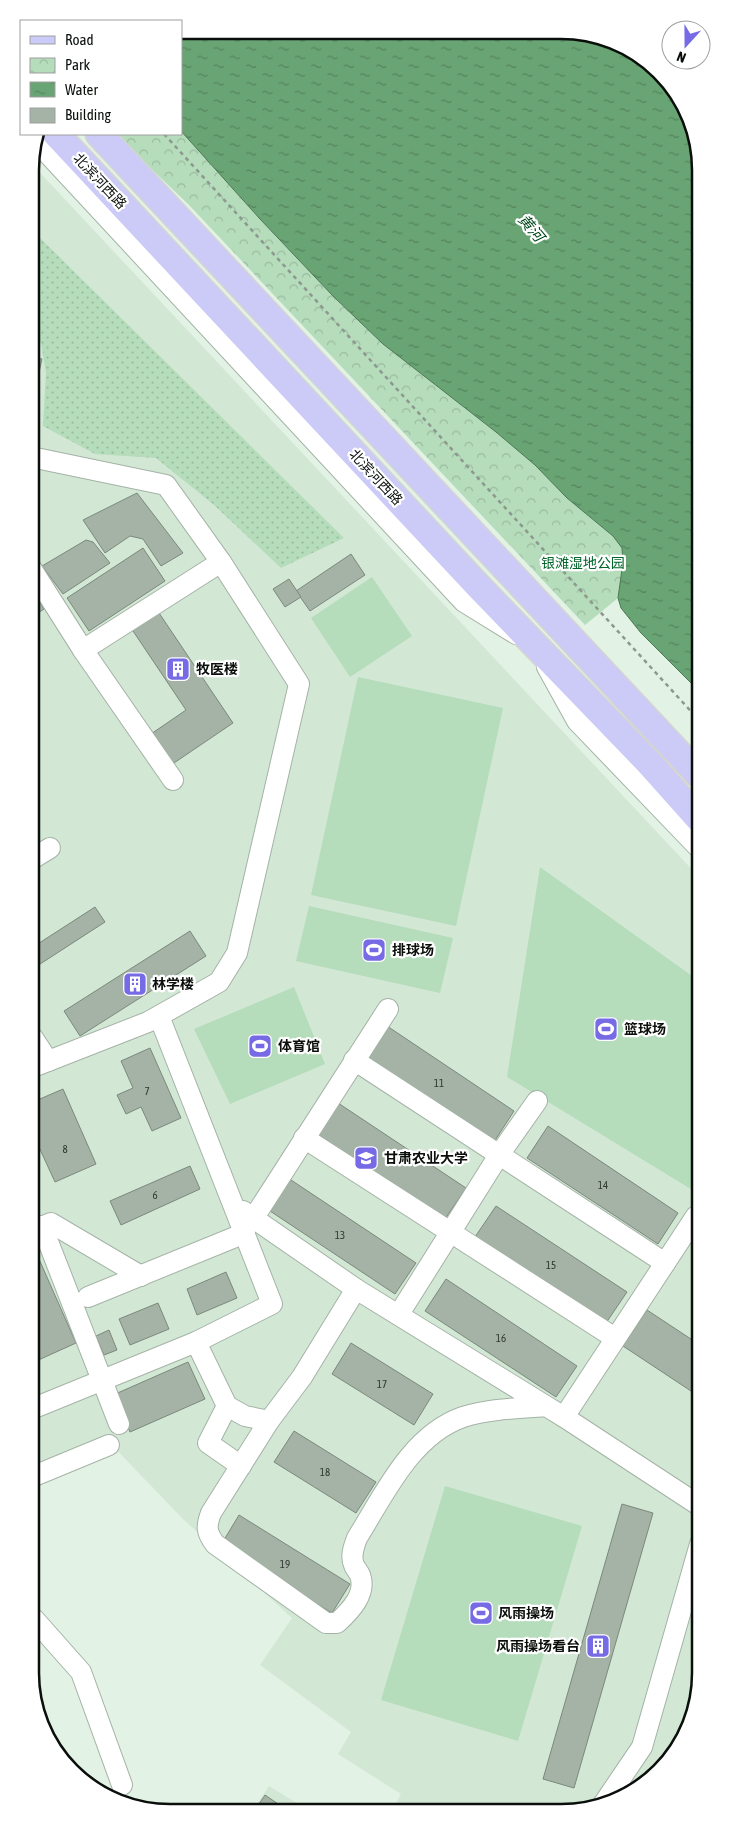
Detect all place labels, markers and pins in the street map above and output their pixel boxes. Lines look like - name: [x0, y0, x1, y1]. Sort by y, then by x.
- building icon: 牧医楼: [165, 656, 191, 682]
- place label: 牧医楼: [196, 661, 238, 677]
- sports icon: 排球场: [361, 937, 387, 963]
- place label: 排球场: [392, 942, 434, 958]
- building icon: 林学楼: [122, 971, 148, 997]
- place label: 林学楼: [152, 976, 194, 992]
- sports icon: 篮球场: [593, 1016, 619, 1042]
- place label: 篮球场: [624, 1021, 666, 1037]
- sports icon: 体育馆: [247, 1033, 273, 1059]
- place label: 体育馆: [278, 1038, 320, 1054]
- school or university icon: 甘肃农业大学: [353, 1145, 379, 1171]
- place label: 甘肃农业大学: [384, 1150, 468, 1166]
- sports icon: 风雨操场: [468, 1600, 494, 1626]
- place label: 风雨操场: [498, 1605, 554, 1621]
- building icon: 风雨操场看台: [585, 1633, 611, 1659]
- place label: 风雨操场看台: [496, 1638, 580, 1654]

